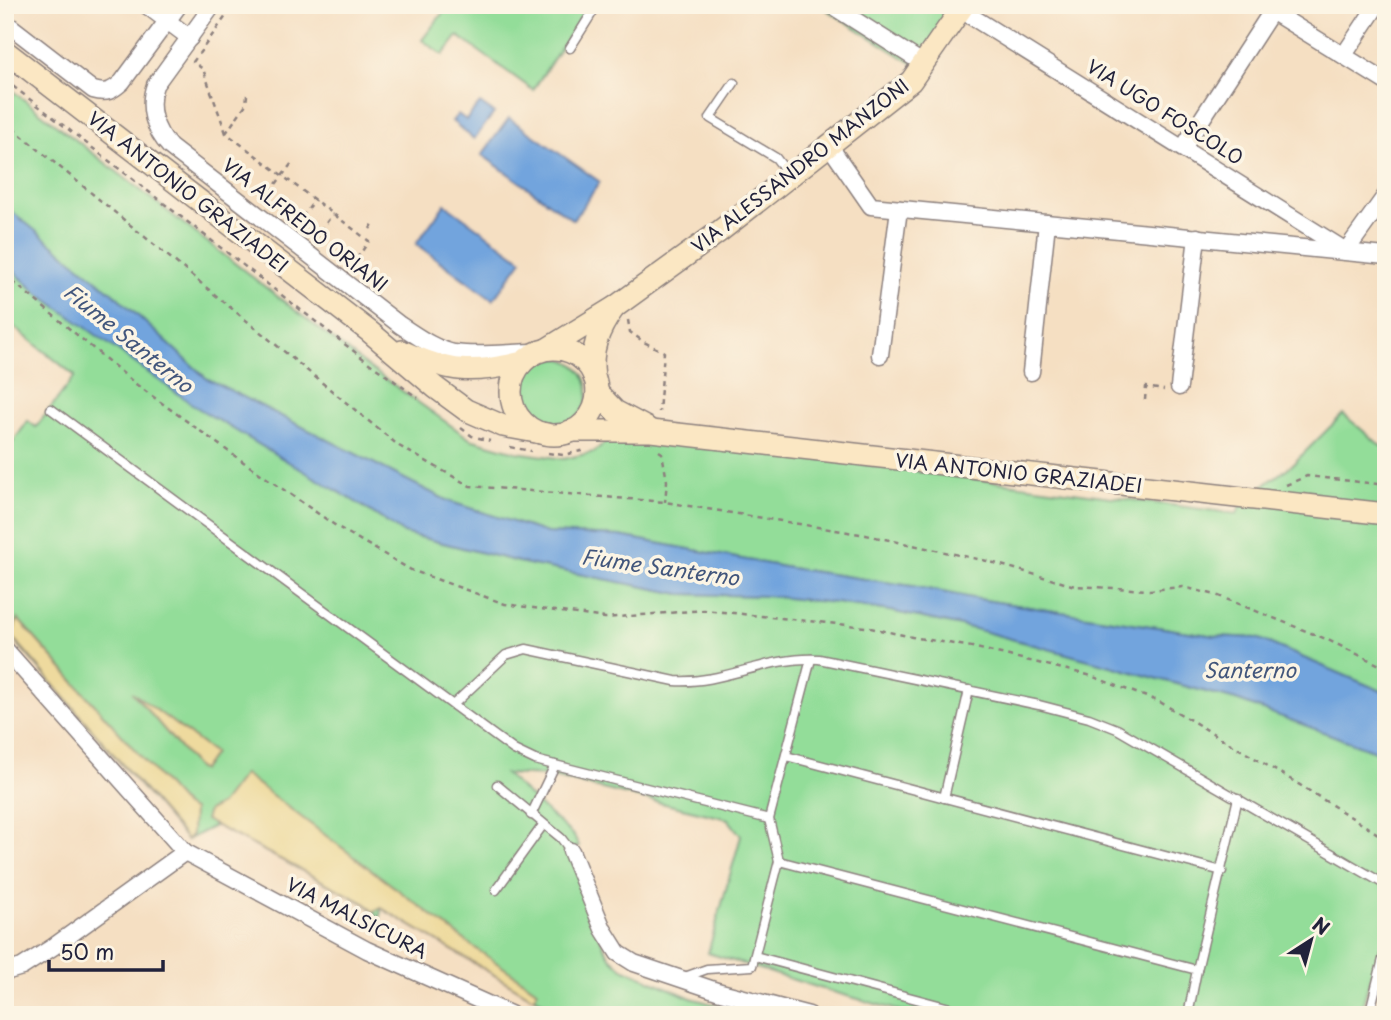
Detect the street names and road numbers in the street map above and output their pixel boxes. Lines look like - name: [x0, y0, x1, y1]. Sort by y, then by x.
- street label: VIA UGO FOSCOLO: [1082, 52, 1249, 171]
- street label: VIA ALESSANDRO MANZONI: [685, 71, 914, 259]
- street label: VIA ANTONIO GRAZIADEI: [82, 104, 295, 279]
- street label: VIA ALFREDO ORIANI: [217, 151, 394, 298]
- street label: VIA ANTONIO GRAZIADEI: [894, 445, 1144, 499]
- street label: VIA MALSICURA: [282, 869, 433, 965]

